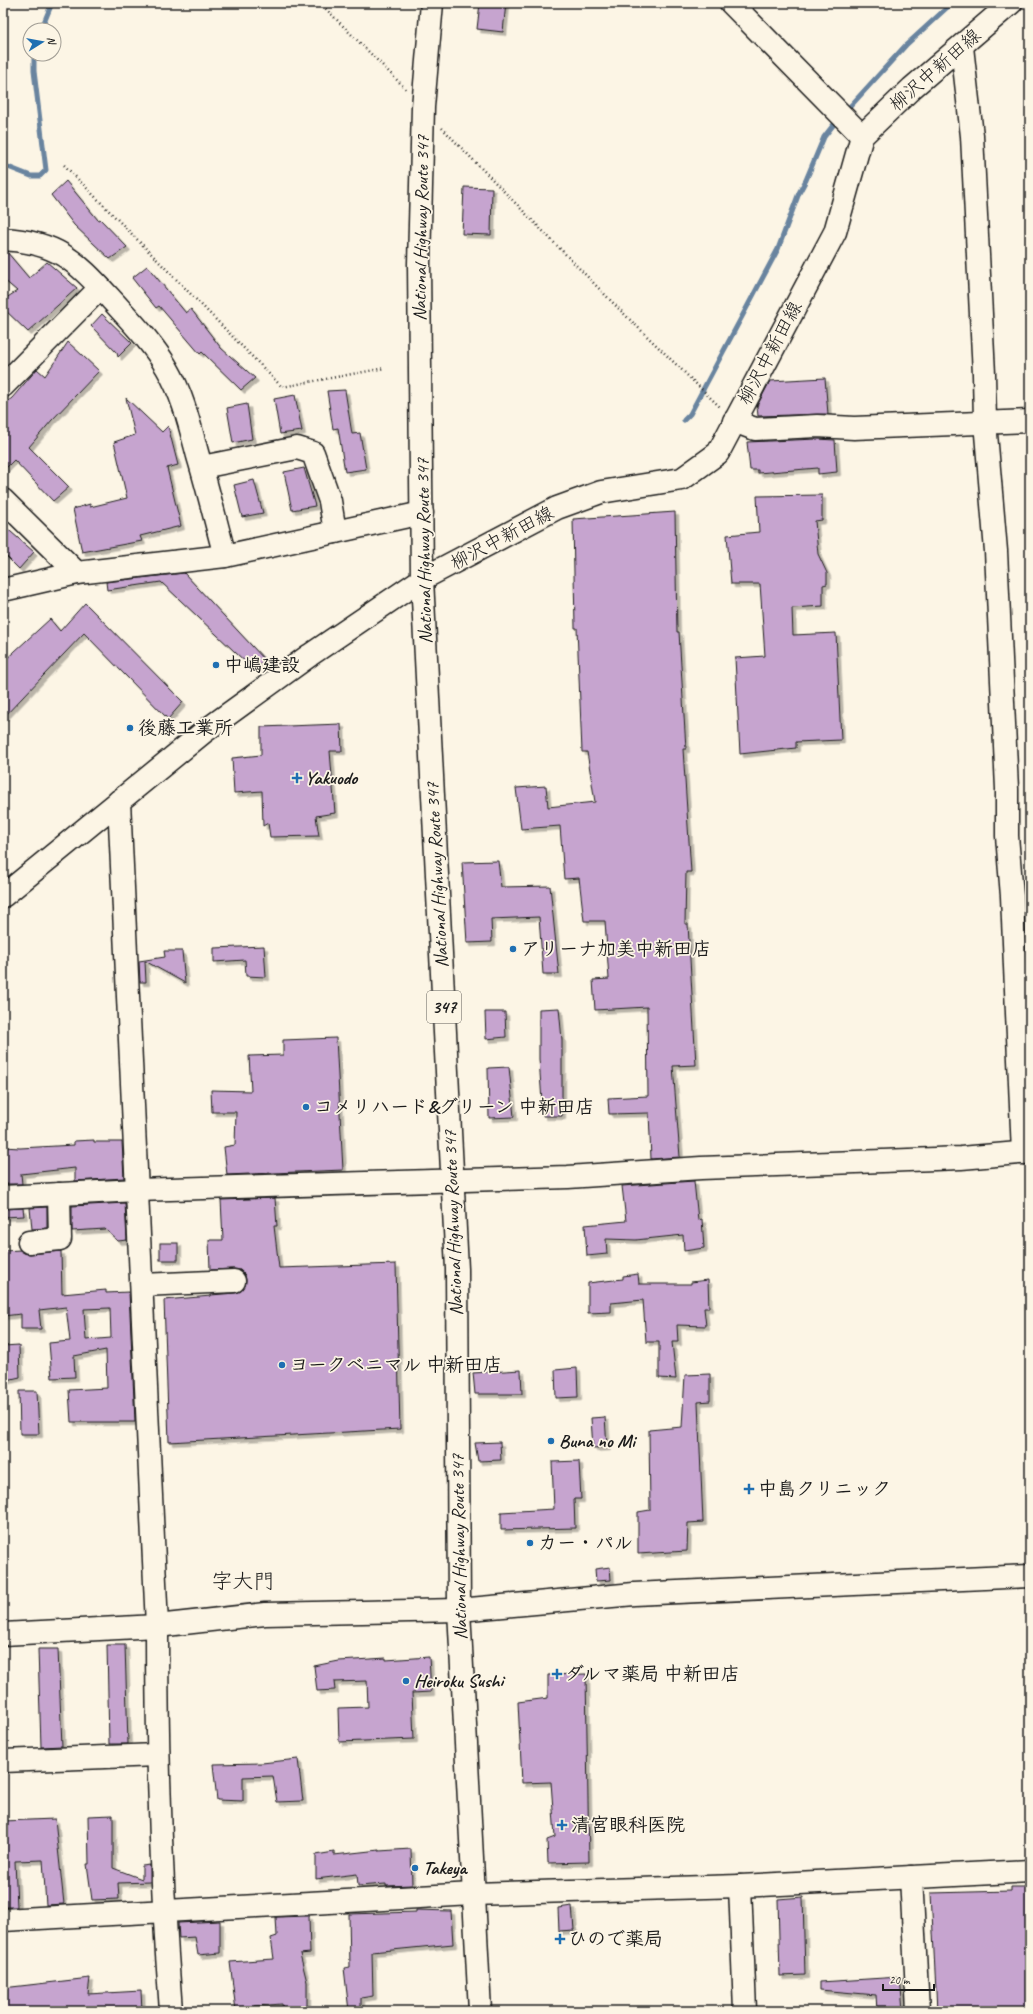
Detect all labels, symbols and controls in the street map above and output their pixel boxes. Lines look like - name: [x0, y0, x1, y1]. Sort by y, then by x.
- north arrow: [22, 22, 62, 62]
- street label: 柳沢中新田線: [884, 24, 986, 116]
- text: N: [44, 35, 60, 47]
- street label: National Highway Route 347: [407, 134, 435, 321]
- street label: 柳沢中新田線: [733, 297, 807, 409]
- street label: National Highway Route 347: [410, 457, 438, 644]
- street label: 柳沢中新田線: [446, 501, 558, 575]
- place label: 中嶋建設: [224, 653, 300, 677]
- marker: 中嶋建設: [211, 660, 221, 670]
- place label: 後藤工業所: [138, 716, 233, 740]
- marker: 後藤工業所: [125, 723, 135, 733]
- place label: Yakuodo: [305, 766, 358, 790]
- marker: Yakuodo: [292, 773, 302, 783]
- street label: National Highway Route 347: [420, 780, 454, 968]
- place label: アリーナ加美中新田店: [521, 937, 711, 961]
- marker: アリーナ加美中新田店: [508, 944, 518, 954]
- road number: 347: [427, 991, 461, 1023]
- place label: コメリハード&グリーン 中新田店: [314, 1095, 594, 1119]
- marker: コメリハード&グリーン 中新田店: [301, 1102, 311, 1112]
- street label: National Highway Route 347: [438, 1128, 468, 1316]
- place label: ヨークベニマル 中新田店: [290, 1353, 502, 1377]
- marker: ヨークベニマル 中新田店: [277, 1360, 287, 1370]
- place label: Buna no Mi: [559, 1429, 637, 1453]
- marker: Buna no Mi: [546, 1436, 556, 1446]
- street label: National Highway Route 347: [445, 1453, 473, 1640]
- place label: 中島クリニック: [758, 1477, 891, 1501]
- marker: 中島クリニック: [743, 1483, 755, 1495]
- place label: カー・パル: [538, 1531, 633, 1555]
- marker: カー・パル: [525, 1538, 535, 1548]
- district label: 字大門: [212, 1568, 275, 1594]
- place label: ダルマ薬局 中新田店: [565, 1662, 740, 1686]
- place label: Heiroku Sushi: [414, 1669, 506, 1693]
- marker: ダルマ薬局 中新田店: [552, 1669, 562, 1679]
- marker: Heiroku Sushi: [401, 1676, 411, 1686]
- place label: 清宮眼科医院: [571, 1813, 685, 1837]
- marker: 清宮眼科医院: [556, 1819, 568, 1831]
- place label: Takeya: [423, 1856, 468, 1880]
- marker: Takeya: [410, 1863, 420, 1873]
- place label: ひので薬局: [568, 1927, 663, 1951]
- marker: ひので薬局: [555, 1934, 565, 1944]
- scale bar: [883, 1966, 934, 1992]
- text: 20 m: [889, 1972, 911, 1988]

